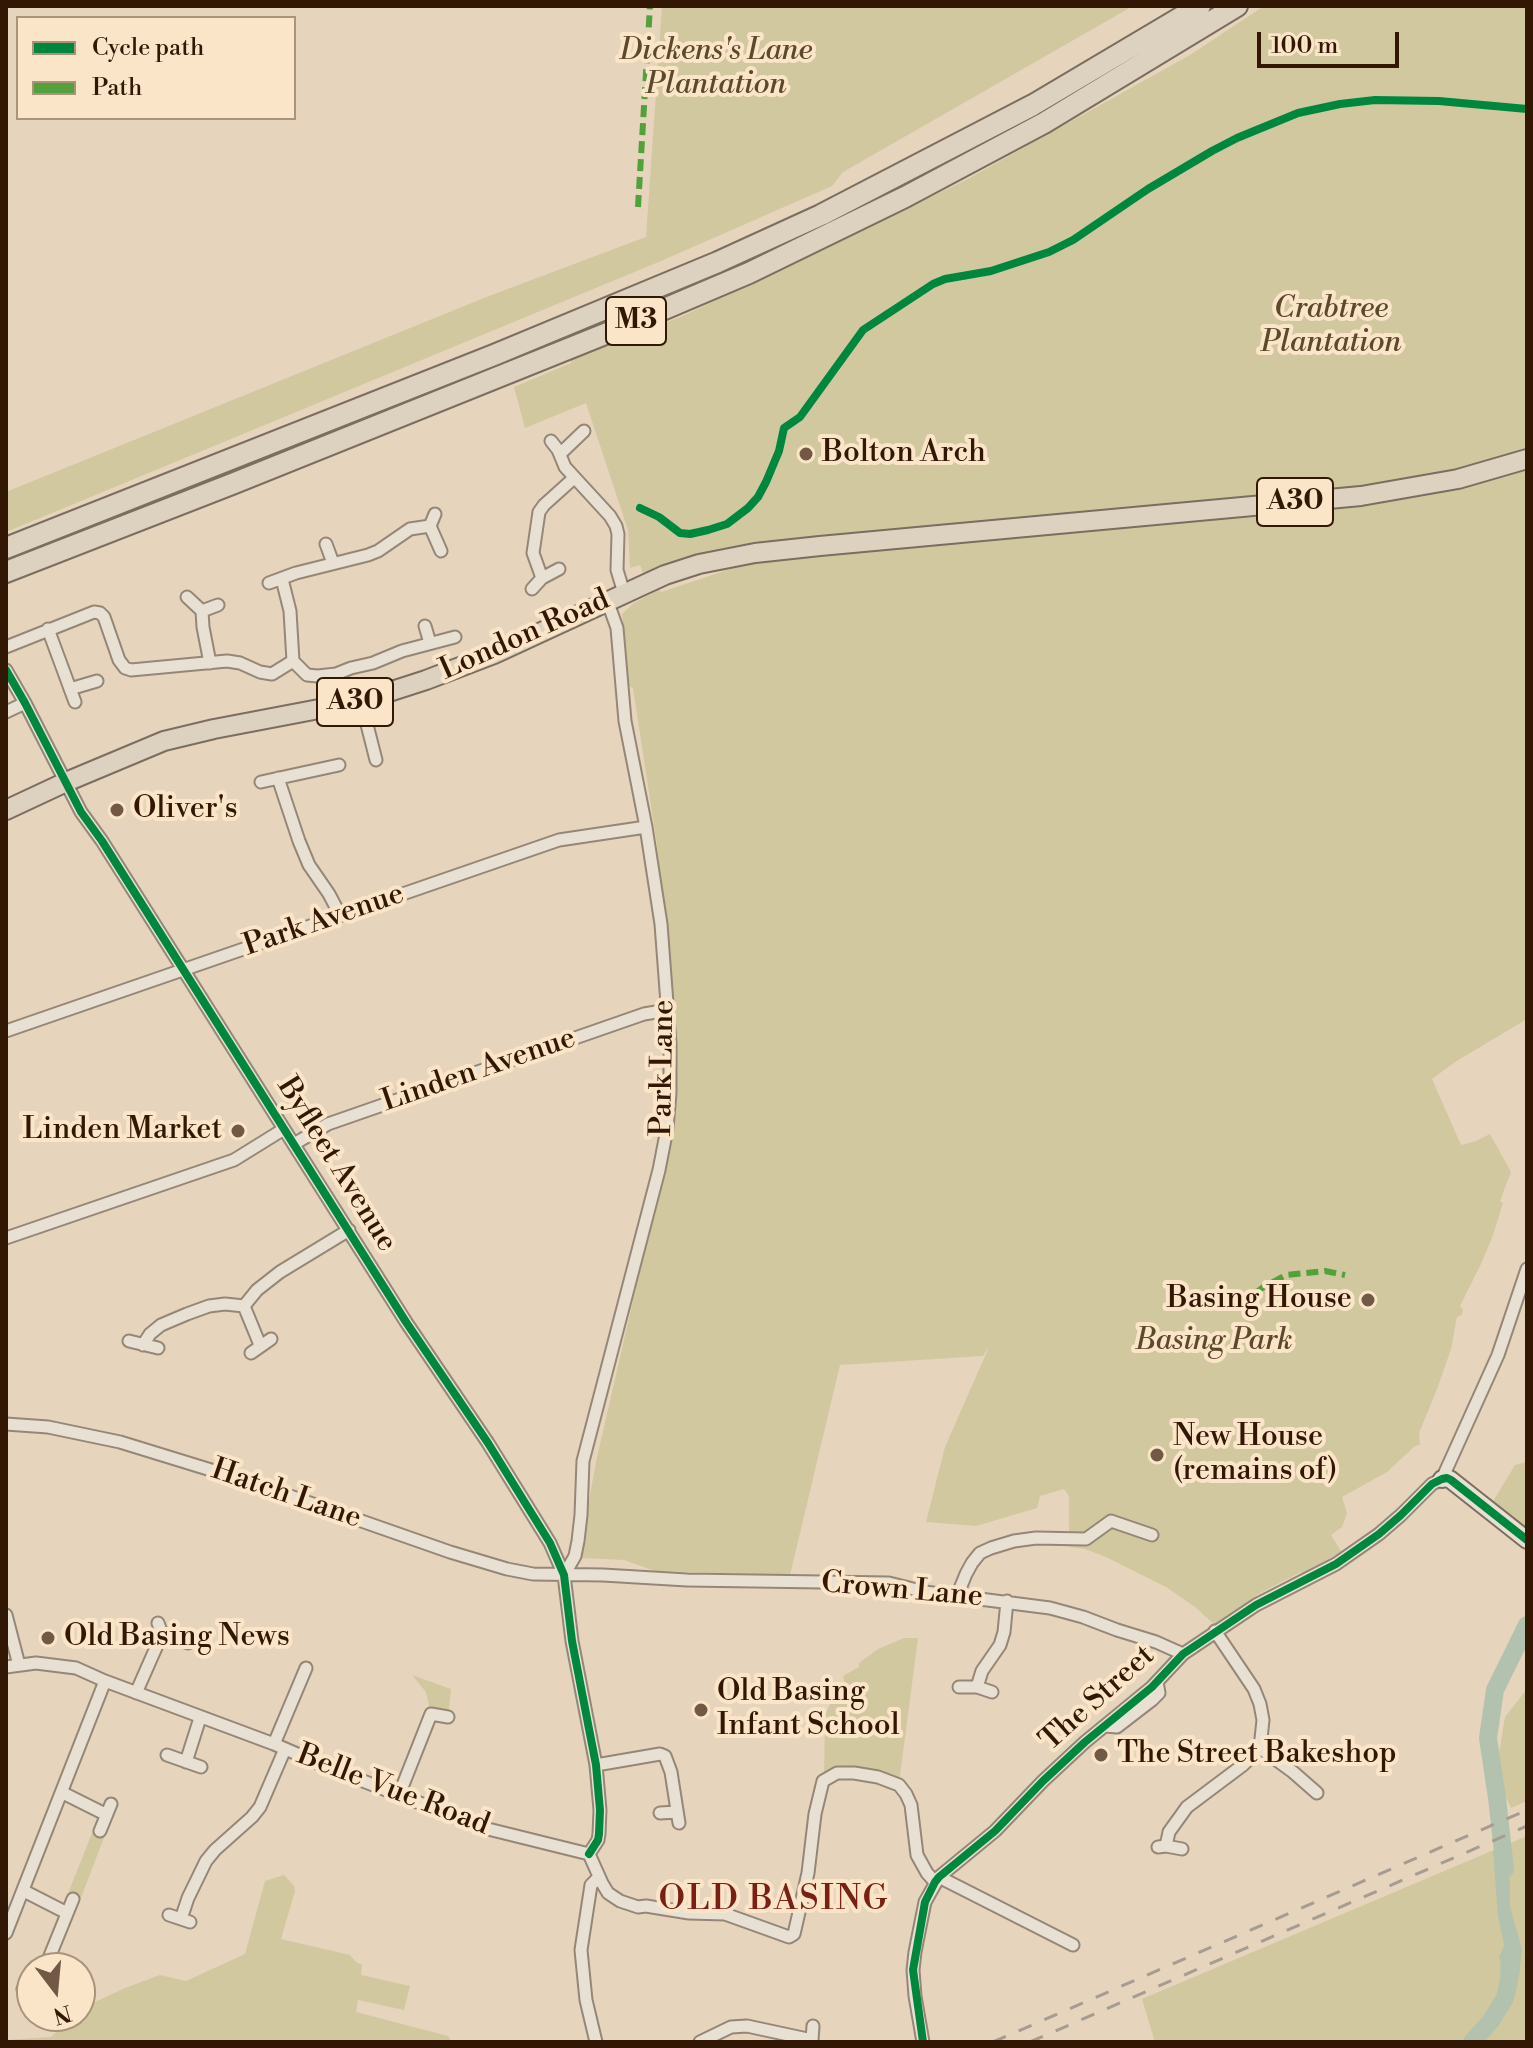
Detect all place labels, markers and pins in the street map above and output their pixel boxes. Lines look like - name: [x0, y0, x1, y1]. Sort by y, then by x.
- place label: Bolton Arch: [822, 436, 986, 472]
- marker: Bolton Arch: [797, 445, 815, 463]
- place label: Oliver's: [133, 792, 238, 828]
- marker: Oliver's: [108, 801, 126, 819]
- place label: Linden Market: [23, 1113, 222, 1149]
- marker: Linden Market: [229, 1122, 247, 1140]
- place label: Basing House: [1167, 1282, 1352, 1318]
- marker: Basing House: [1359, 1291, 1377, 1309]
- place label: New House (remains of): [1173, 1420, 1337, 1490]
- marker: New House (remains of): [1148, 1446, 1166, 1464]
- place label: Old Basing News: [64, 1620, 290, 1656]
- marker: Old Basing News: [39, 1629, 57, 1647]
- place label: Old Basing Infant School: [717, 1675, 900, 1746]
- marker: Old Basing Infant School: [692, 1701, 710, 1719]
- place label: The Street Bakeshop: [1117, 1737, 1396, 1773]
- marker: The Street Bakeshop: [1092, 1746, 1110, 1764]

